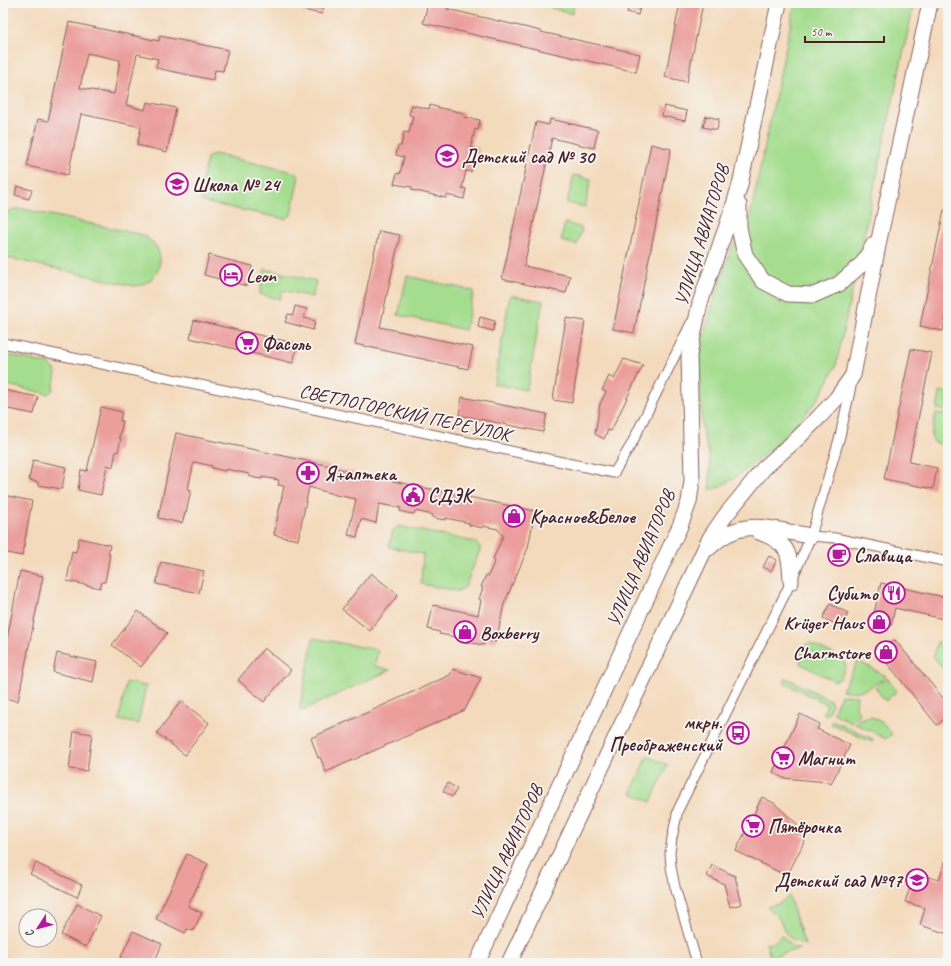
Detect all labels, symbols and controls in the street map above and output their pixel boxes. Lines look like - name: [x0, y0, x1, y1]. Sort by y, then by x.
- scale bar: [805, 18, 884, 44]
- text: 50 m: [811, 24, 833, 40]
- school or university icon: Детский сад № 30: [434, 143, 460, 169]
- place label: Детский сад № 30: [462, 145, 597, 169]
- street label: УЛИЦА АВИАТОРОВ: [669, 160, 735, 308]
- school or university icon: Школа № 24: [164, 171, 190, 197]
- place label: Школа № 24: [192, 173, 282, 197]
- hotel icon: Leon: [218, 262, 244, 288]
- place label: Leon: [246, 264, 277, 288]
- supermarket icon: Фасоль: [234, 330, 260, 356]
- place label: Фасоль: [262, 332, 312, 356]
- street label: СВЕТЛОГОРСКИЙ ПЕРЕУЛОК: [297, 379, 516, 448]
- pharmacy icon: Я+аптека: [295, 460, 321, 486]
- place label: Я+аптека: [324, 462, 397, 486]
- public building icon: СДЭК: [400, 482, 426, 508]
- place label: СДЭК: [428, 484, 476, 508]
- street label: УЛИЦА АВИАТОРОВ: [601, 484, 681, 630]
- shop icon: Красное&Белое: [501, 503, 527, 529]
- place label: Красное&Белое: [530, 505, 637, 529]
- cafe icon: Славица: [826, 542, 852, 568]
- place label: Славица: [854, 544, 913, 568]
- restaurant icon: Субито: [881, 580, 907, 606]
- place label: Субито: [827, 582, 879, 606]
- shop icon: Krüger Haus: [866, 609, 892, 635]
- place label: Krüger Haus: [783, 611, 866, 635]
- shop icon: Boxberry: [452, 619, 478, 645]
- place label: Boxberry: [480, 621, 540, 645]
- shop icon: Charmstore: [873, 639, 899, 665]
- place label: Charmstore: [793, 641, 872, 665]
- place label: мкрн. Преображенский: [610, 711, 724, 757]
- bus stop icon: мкрн. Преображенский: [725, 720, 751, 746]
- supermarket icon: Магнит: [770, 745, 796, 771]
- place label: Магнит: [798, 747, 856, 771]
- street label: УЛИЦА АВИАТОРОВ: [465, 779, 550, 924]
- supermarket icon: Пятёрочка: [740, 813, 766, 839]
- place label: Пятёрочка: [768, 815, 842, 839]
- school or university icon: Детский сад №97: [904, 867, 930, 893]
- place label: Детский сад №97: [775, 869, 905, 893]
- north arrow: [18, 908, 58, 948]
- text: С: [22, 926, 37, 940]

